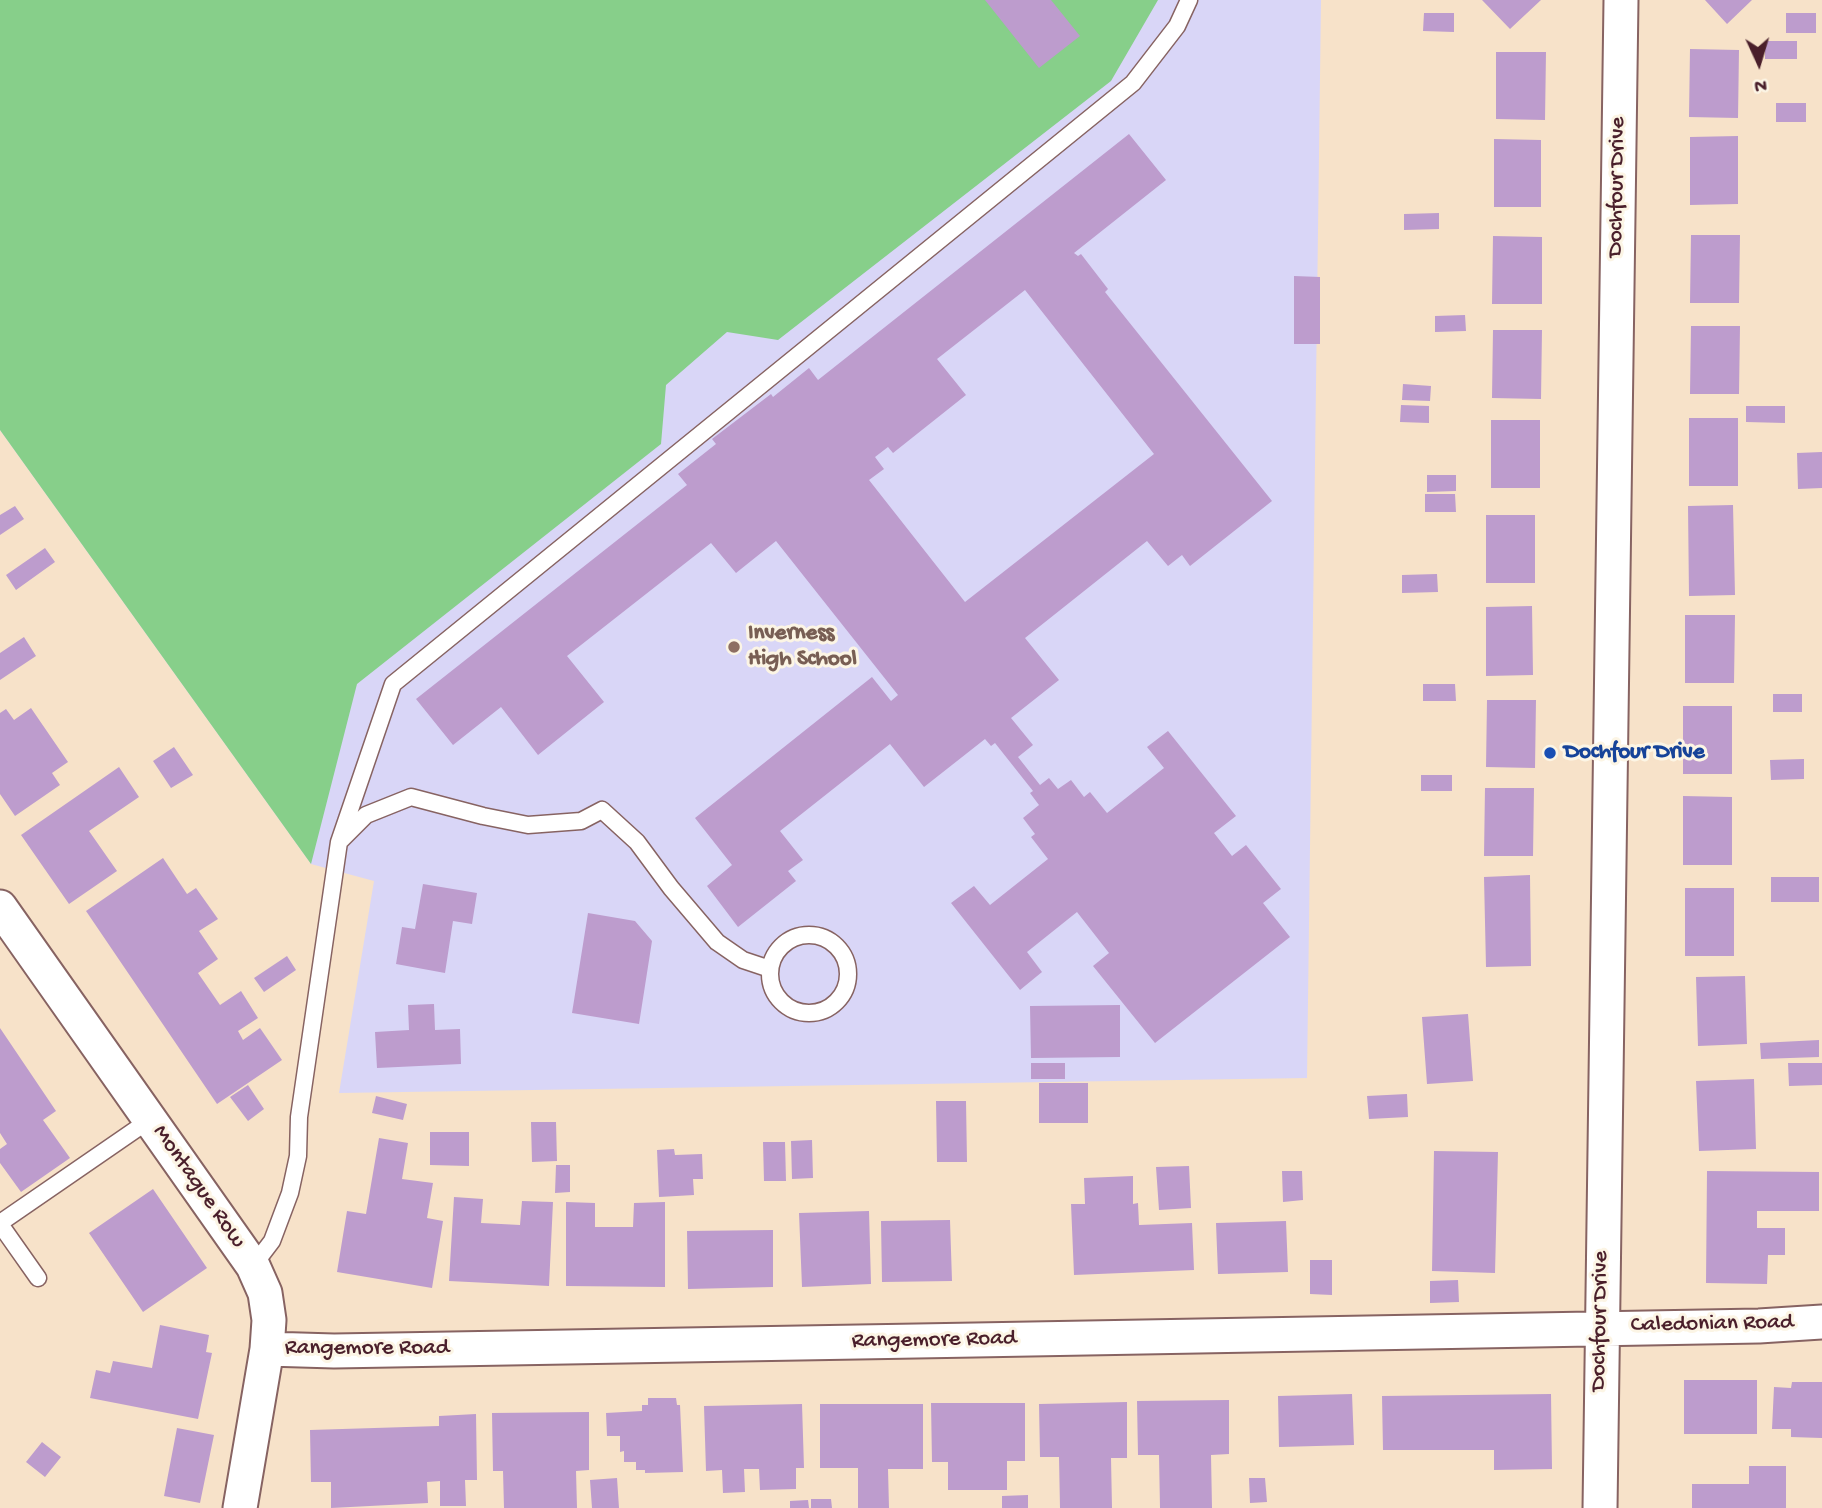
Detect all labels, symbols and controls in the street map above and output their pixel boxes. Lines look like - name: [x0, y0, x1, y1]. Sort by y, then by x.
- north arrow: [1724, 28, 1794, 98]
- text: N: [1754, 73, 1767, 96]
- street label: Dochfour Drive: [1603, 116, 1633, 258]
- place label: Inverness High School: [748, 620, 857, 674]
- marker: Inverness High School: [726, 639, 742, 655]
- place label: Dochfour Drive: [1564, 739, 1705, 767]
- marker: Dochfour Drive: [1542, 745, 1558, 761]
- street label: Montague Row: [145, 1120, 251, 1254]
- street label: Dochfour Drive: [1586, 1250, 1616, 1392]
- street label: Caledonian Road: [1630, 1310, 1794, 1340]
- street label: Rangemore Road: [851, 1326, 1017, 1356]
- street label: Rangemore Road: [285, 1335, 449, 1363]

